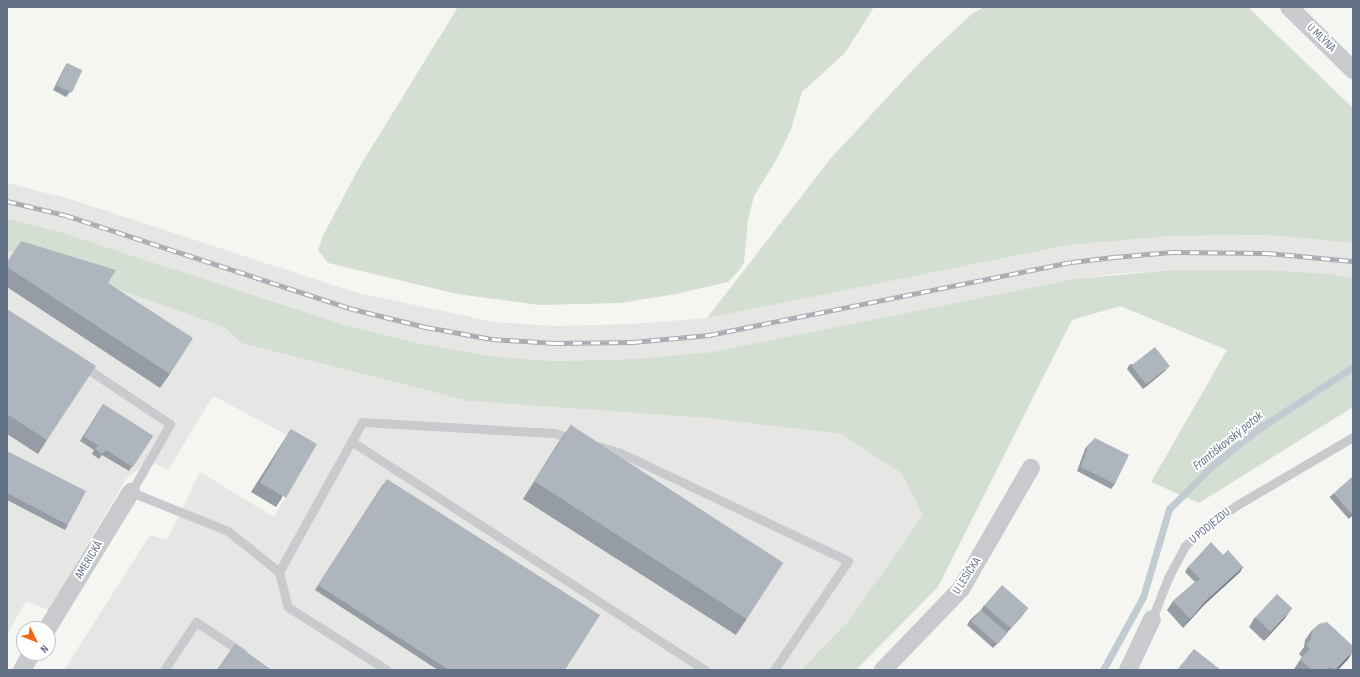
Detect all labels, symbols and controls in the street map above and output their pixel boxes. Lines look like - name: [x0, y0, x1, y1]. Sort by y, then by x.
- street label: U MLÝNA: [1303, 21, 1339, 55]
- water label: Františkovský potok: [1190, 408, 1266, 474]
- street label: U PODJEZDU: [1186, 505, 1234, 547]
- street label: AMERICKÁ: [72, 538, 106, 582]
- street label: U LESÍČKA: [950, 555, 984, 597]
- north arrow: [16, 621, 56, 661]
- text: N: [38, 642, 51, 655]

